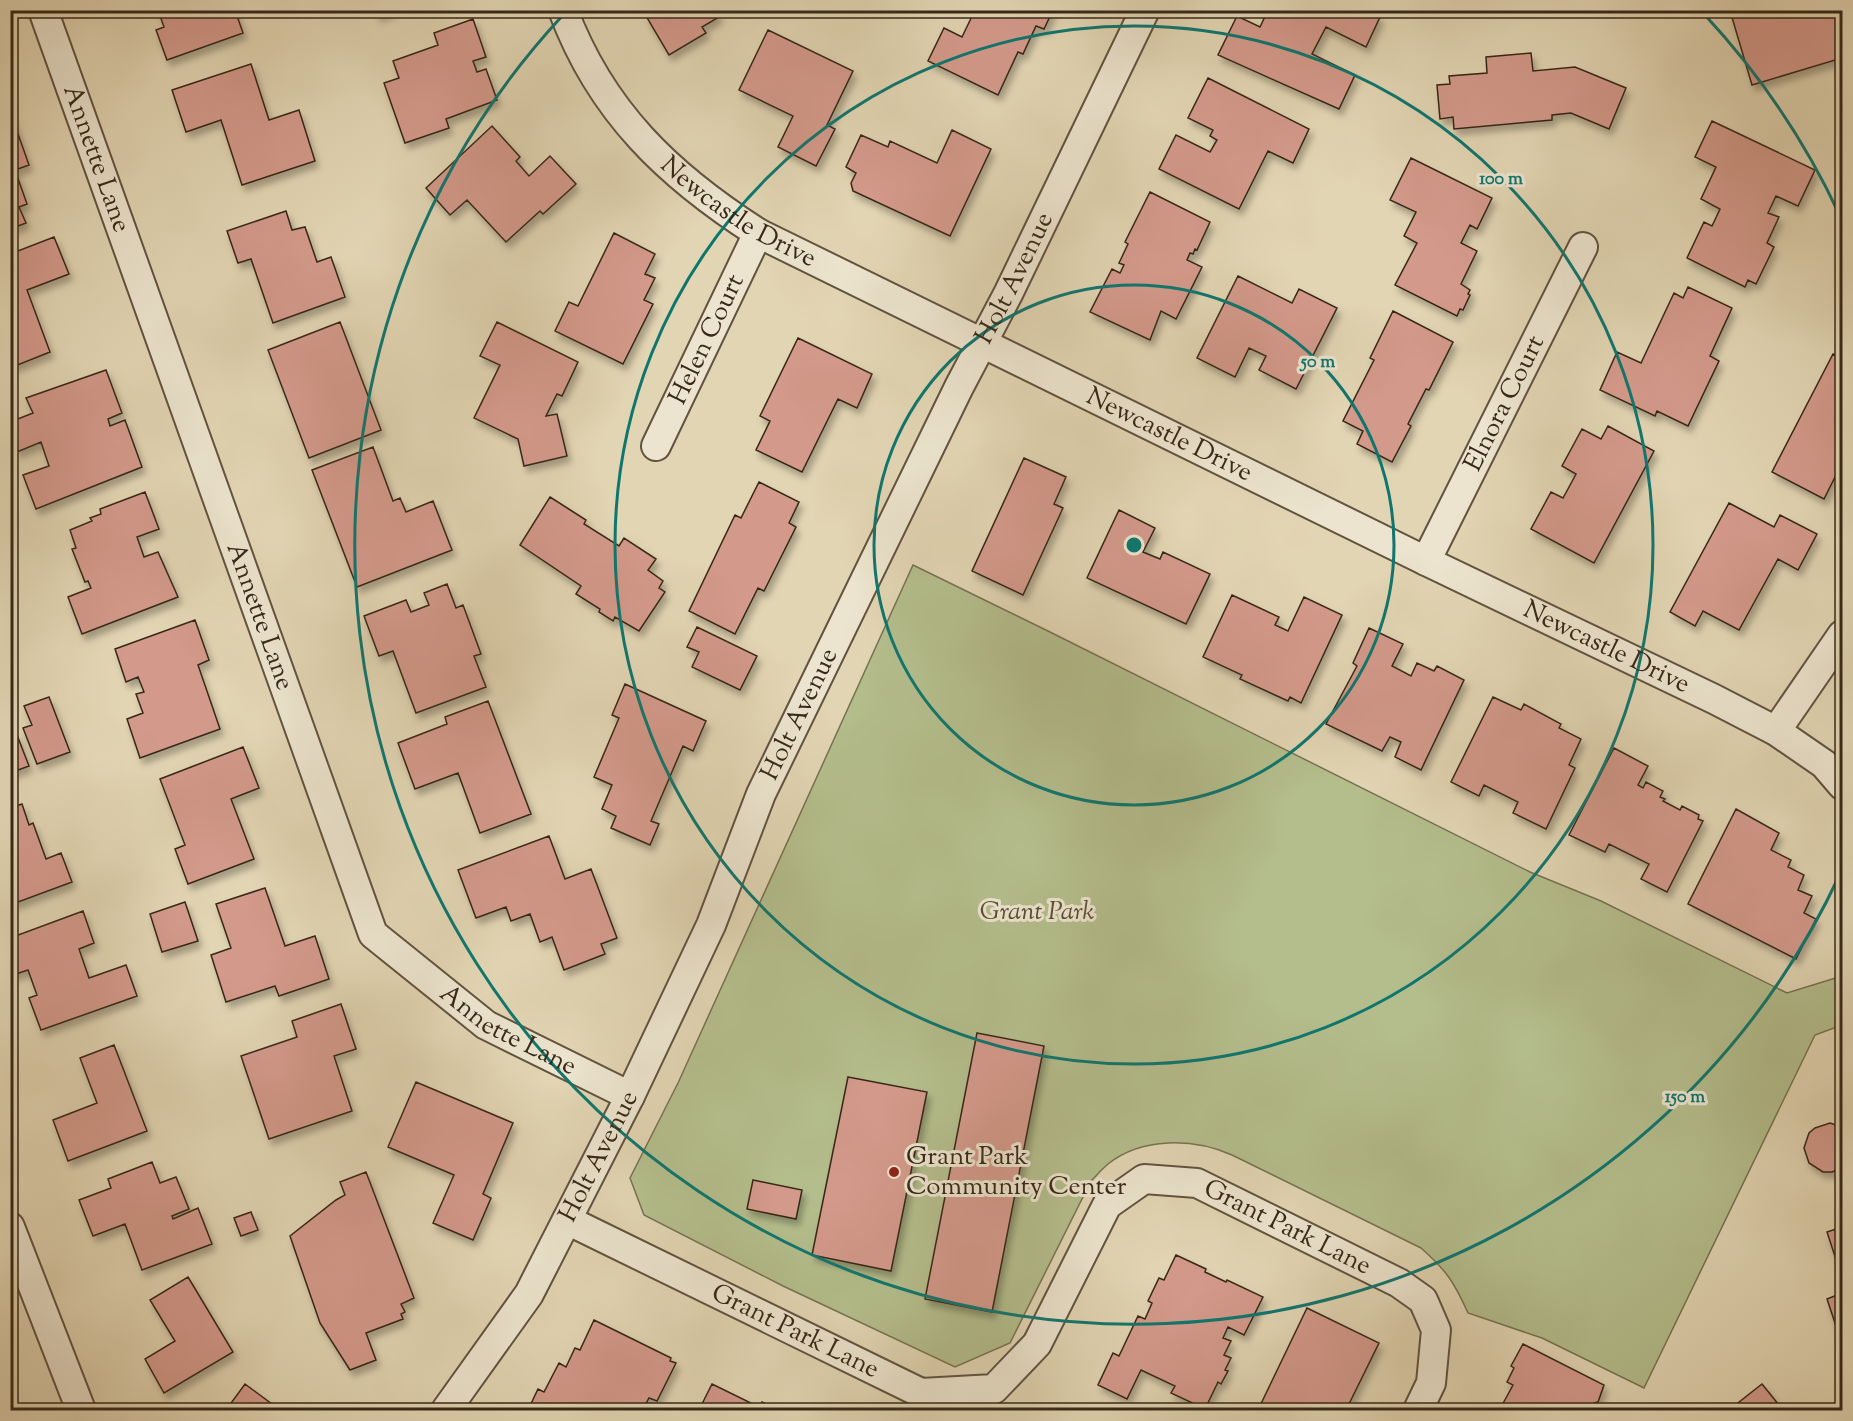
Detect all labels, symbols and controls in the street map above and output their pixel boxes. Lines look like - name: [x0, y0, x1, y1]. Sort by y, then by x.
- street label: Annette Lane: [53, 80, 139, 238]
- street label: Newcastle Drive: [651, 148, 822, 277]
- text: 100 m: [1479, 167, 1523, 193]
- street label: Holt Avenue: [966, 206, 1063, 351]
- street label: Helen Court: [660, 268, 754, 411]
- street label: Elnora Court: [1455, 329, 1554, 478]
- text: 50 m: [1299, 350, 1335, 376]
- street label: Newcastle Drive: [1080, 378, 1259, 491]
- centre of rings: [1124, 535, 1144, 555]
- street label: Annette Lane: [216, 538, 303, 695]
- street label: Newcastle Drive: [1517, 592, 1696, 703]
- street label: Holt Avenue: [752, 642, 848, 787]
- park label: Grant Park: [980, 894, 1094, 931]
- street label: Annette Lane: [431, 976, 583, 1085]
- street label: Holt Avenue: [550, 1084, 648, 1229]
- text: 150 m: [1665, 1085, 1705, 1111]
- place label: Grant Park Community Center: [906, 1139, 1127, 1206]
- marker: Grant Park Community Center: [887, 1165, 901, 1179]
- street label: Grant Park Lane: [1197, 1171, 1377, 1285]
- street label: Grant Park Lane: [705, 1275, 885, 1388]

